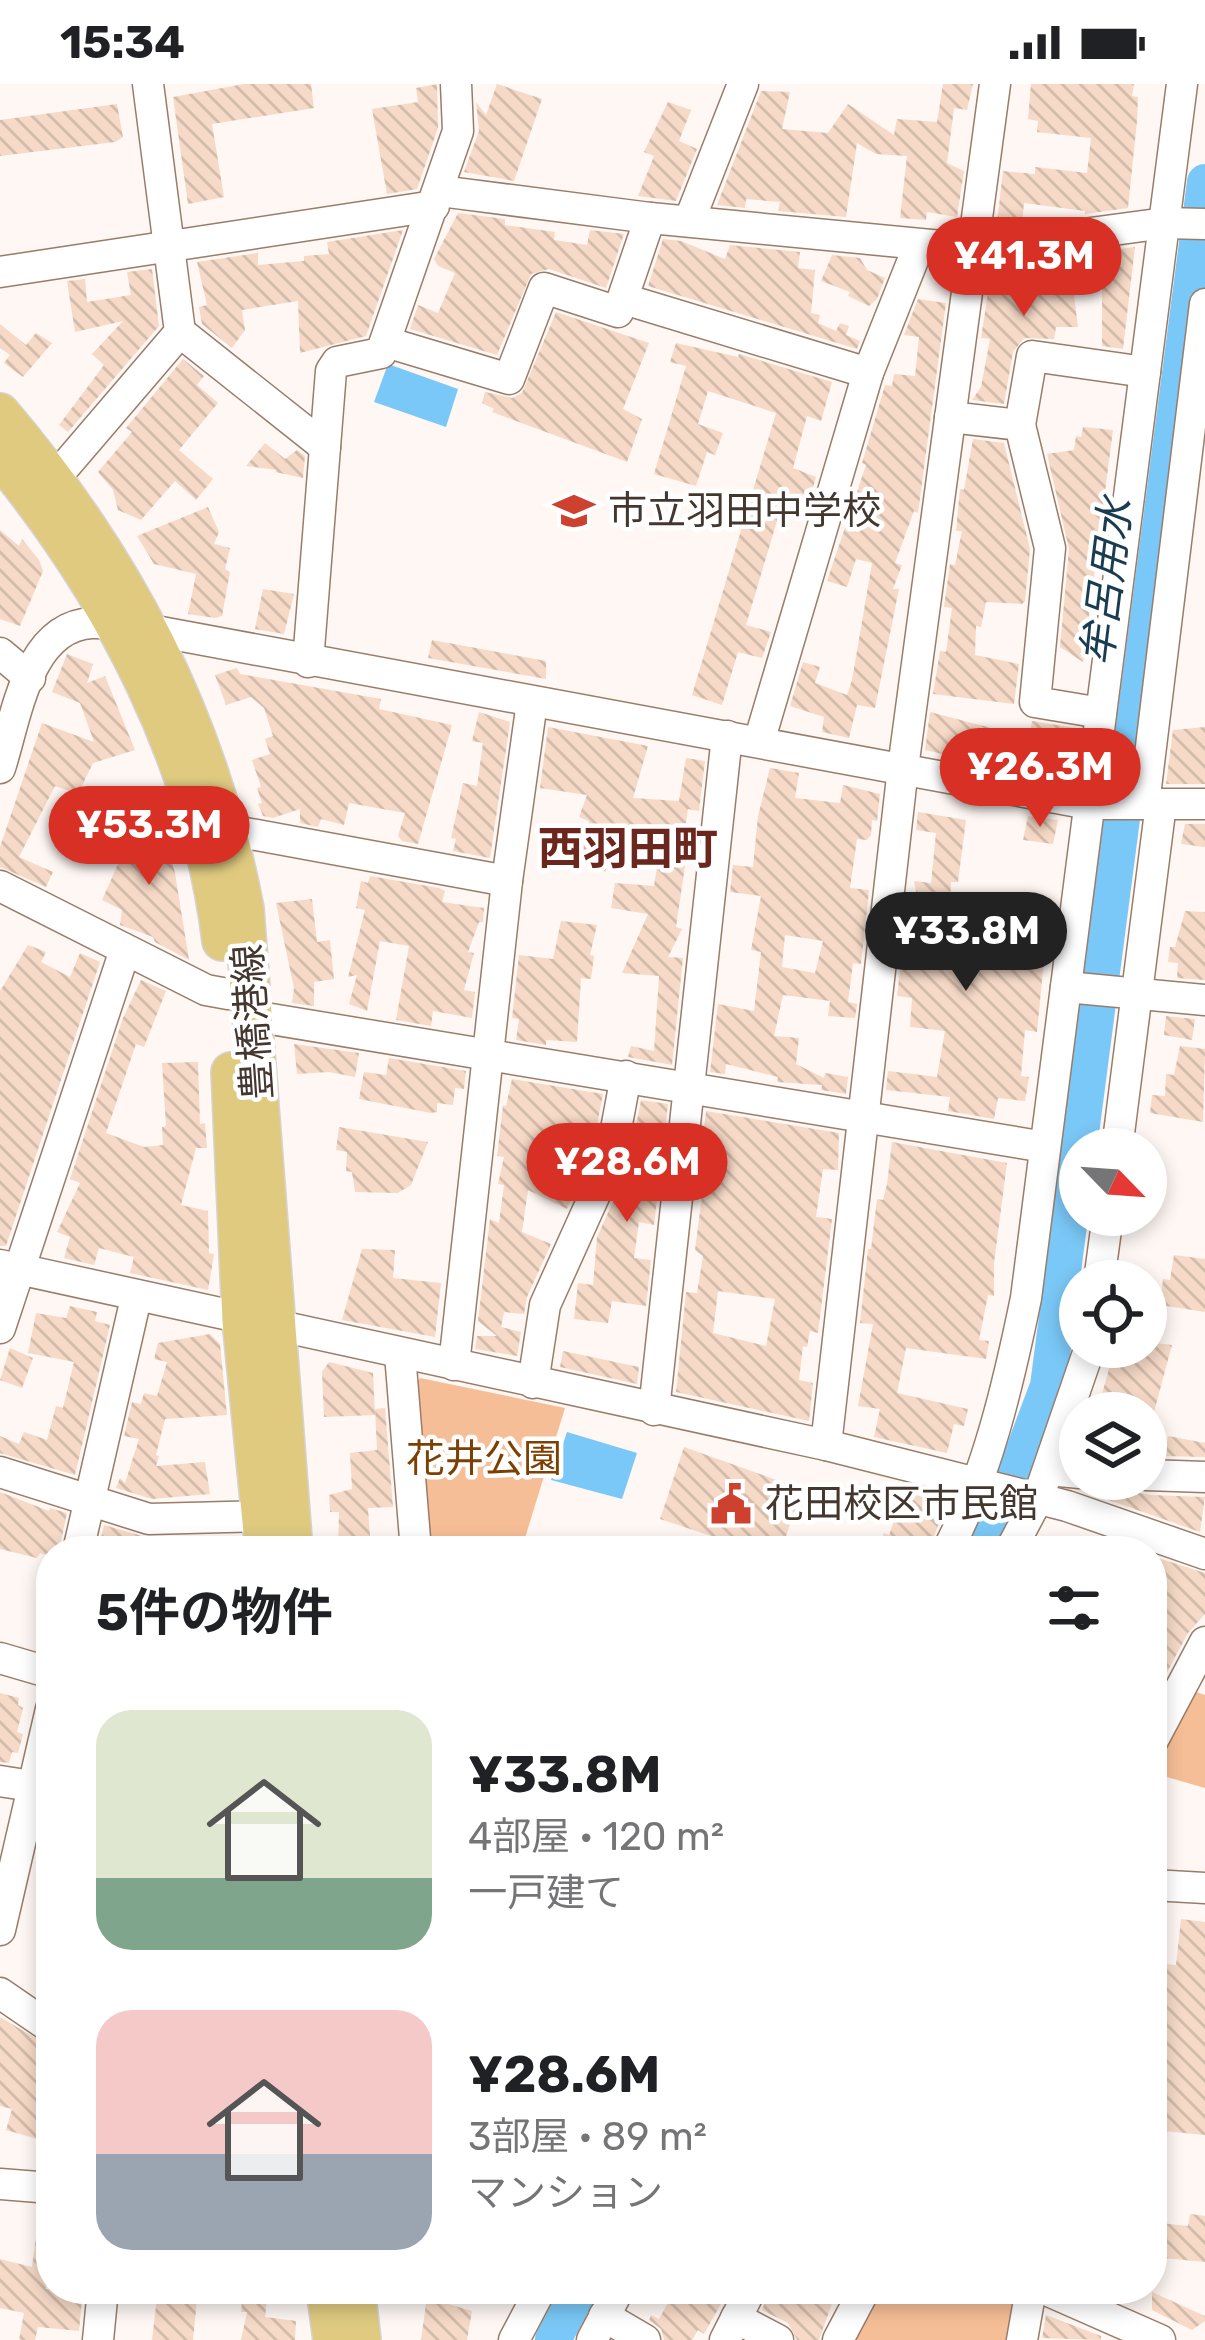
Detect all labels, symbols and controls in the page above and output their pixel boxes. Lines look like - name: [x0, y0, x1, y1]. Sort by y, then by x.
- text: 15:34: [60, 16, 185, 69]
- pin: ¥41.3M: [926, 217, 1122, 319]
- text: ¥41.3M: [954, 233, 1095, 279]
- school or university icon: 市立羽田中学校: [551, 488, 597, 534]
- place label: 市立羽田中学校: [608, 488, 881, 534]
- water label: 牟呂用水: [1072, 492, 1143, 668]
- pin: ¥26.3M: [942, 728, 1138, 830]
- text: ¥26.3M: [967, 744, 1113, 790]
- pin: ¥53.3M: [51, 786, 247, 888]
- text: ¥53.3M: [76, 802, 222, 848]
- district label: 西羽田町: [538, 822, 718, 875]
- pin: ¥33.8M: [868, 892, 1064, 994]
- text: ¥33.8M: [892, 908, 1040, 954]
- street label: 豊橋港線: [225, 943, 281, 1101]
- pin: ¥28.6M: [529, 1123, 725, 1225]
- north arrow: [1059, 1128, 1167, 1236]
- map controls: [1059, 1128, 1167, 1500]
- text: ¥28.6M: [553, 1139, 701, 1185]
- button: locate: [1059, 1260, 1167, 1368]
- button: layers: [1059, 1392, 1167, 1500]
- park label: 花井公園: [406, 1436, 562, 1482]
- public building icon: 花田校区市民館: [708, 1481, 754, 1527]
- place label: 花田校区市民館: [765, 1481, 1038, 1527]
- icon: filters: [1041, 1575, 1107, 1641]
- text: 5件の物件: [96, 1582, 333, 1643]
- text: ¥33.8M: [468, 1744, 661, 1805]
- icon: home: [192, 1758, 336, 1902]
- text: 4部屋 · 120 m²: [468, 1814, 724, 1860]
- text: 一戸建て: [468, 1870, 624, 1916]
- text: ¥28.6M: [468, 2044, 660, 2105]
- icon: home: [192, 2058, 336, 2202]
- text: 3部屋 · 89 m²: [468, 2114, 707, 2160]
- text: マンション: [468, 2170, 663, 2216]

